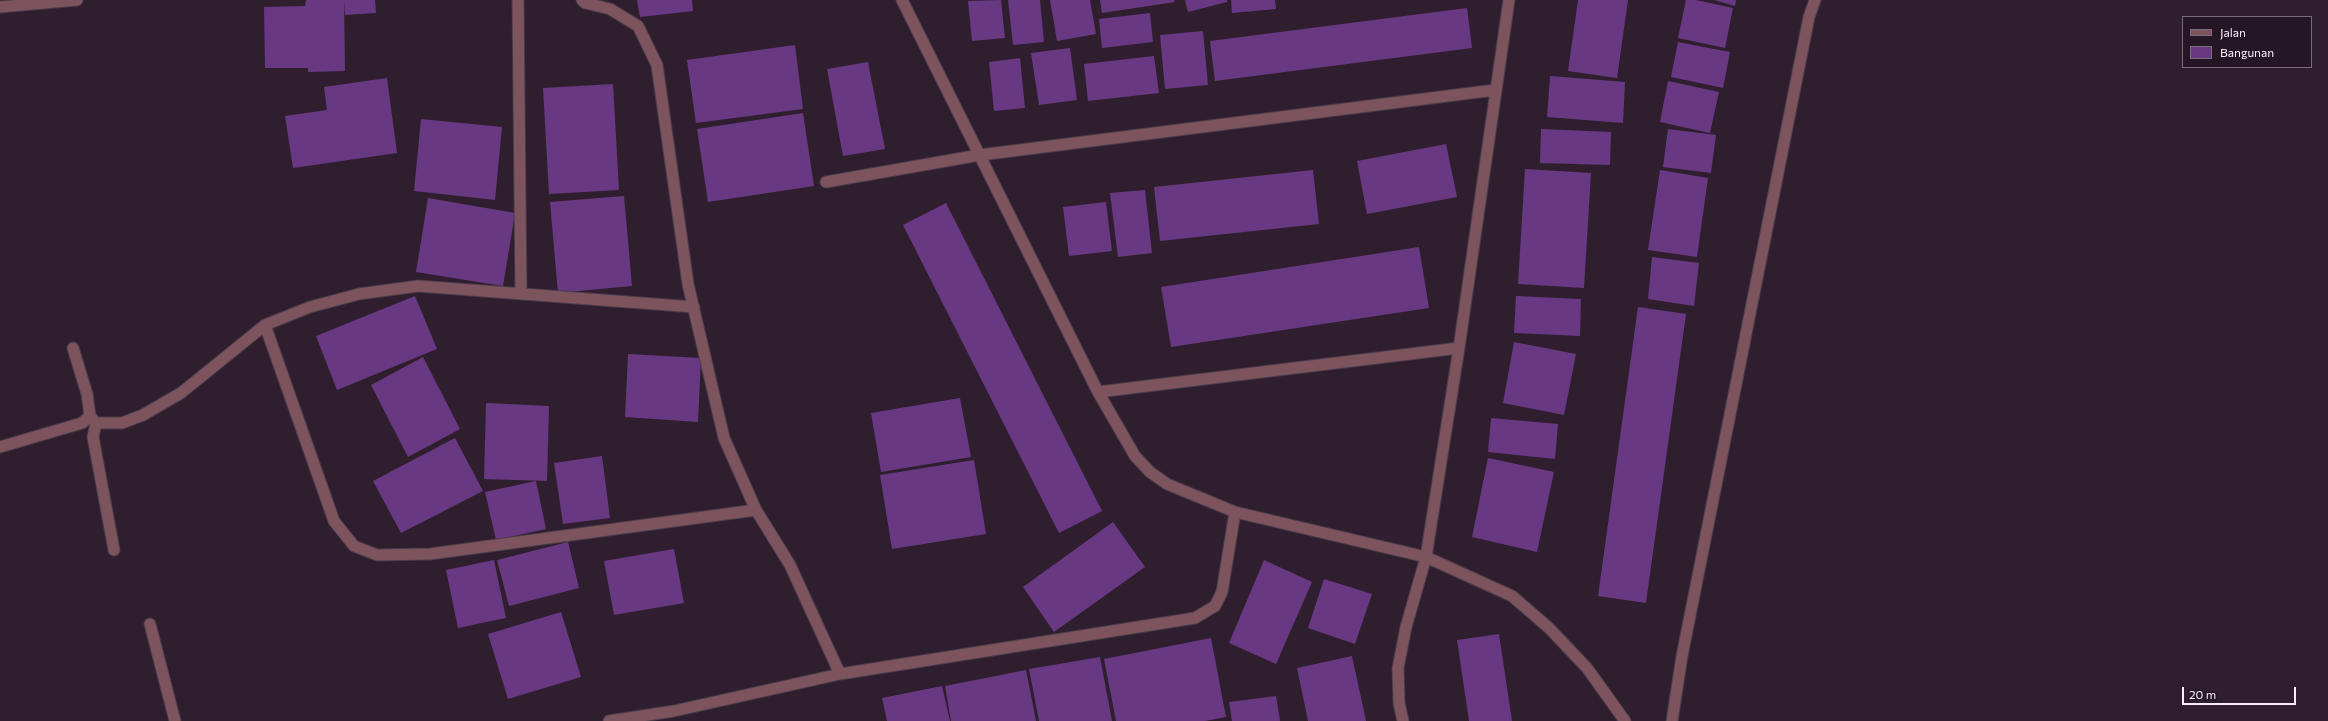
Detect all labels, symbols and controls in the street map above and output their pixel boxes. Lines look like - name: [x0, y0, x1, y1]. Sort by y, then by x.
- legend: [2182, 16, 2312, 68]
- text: Jalan: [2220, 25, 2246, 39]
- text: Bangunan: [2220, 45, 2274, 59]
- scale bar: [2184, 679, 2298, 705]
- text: 20 m: [2189, 687, 2216, 701]

